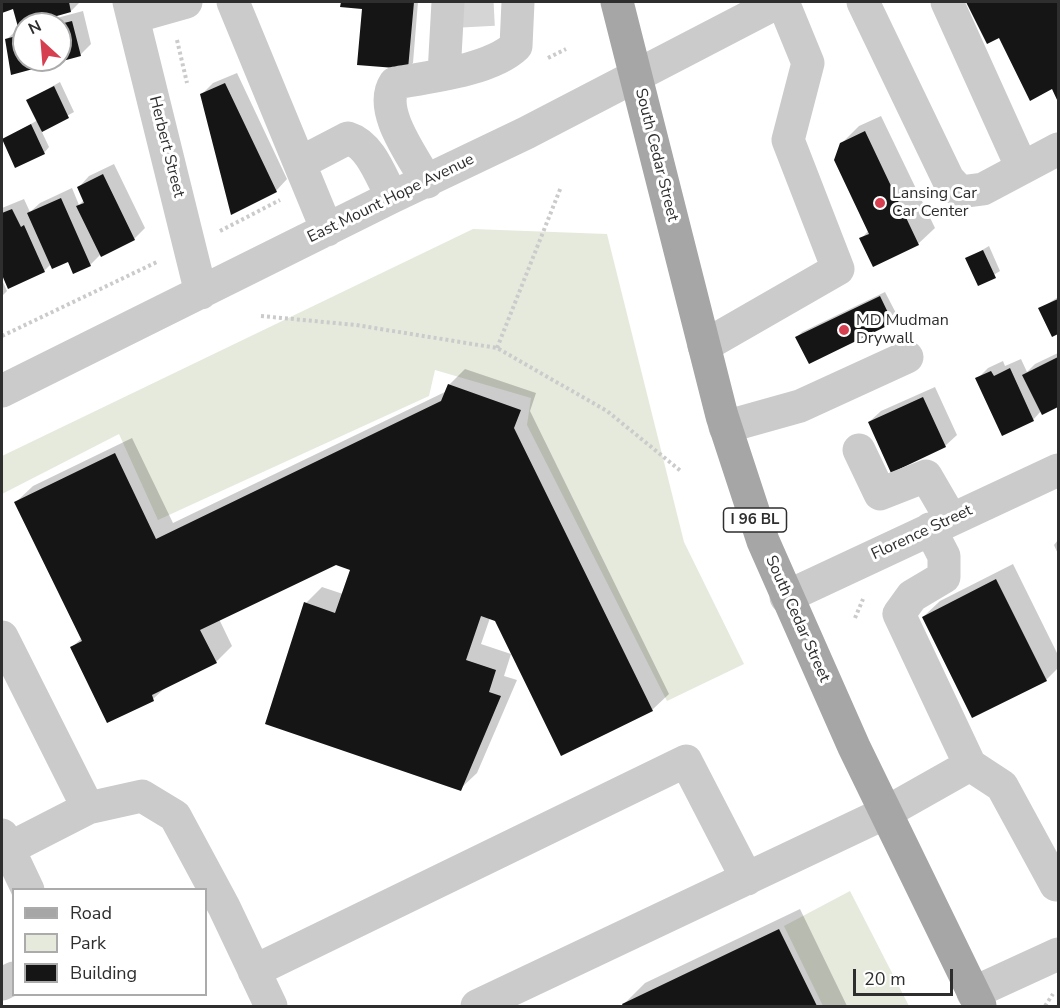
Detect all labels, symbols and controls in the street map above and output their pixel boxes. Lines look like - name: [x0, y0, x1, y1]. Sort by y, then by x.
- north arrow: [12, 12, 72, 72]
- text: N: [25, 15, 45, 40]
- street label: South Cedar Street: [630, 86, 682, 224]
- street label: Herbert Street: [144, 94, 188, 200]
- street label: East Mount Hope Avenue: [305, 150, 477, 248]
- place label: Lansing Car Car Center: [892, 184, 977, 222]
- marker: Lansing Car Car Center: [873, 196, 887, 210]
- place label: MD Mudman Drywall: [856, 311, 949, 349]
- marker: MD Mudman Drywall: [837, 323, 851, 337]
- street label: Florence Street: [869, 501, 975, 565]
- road number: I 96 BL: [724, 508, 786, 532]
- street label: South Cedar Street: [760, 553, 834, 685]
- legend: [12, 888, 207, 996]
- text: Road: [70, 901, 112, 925]
- text: Park: [70, 931, 106, 955]
- scale bar: [856, 957, 956, 995]
- text: Building: [70, 961, 137, 985]
- text: 20 m: [864, 967, 906, 991]

